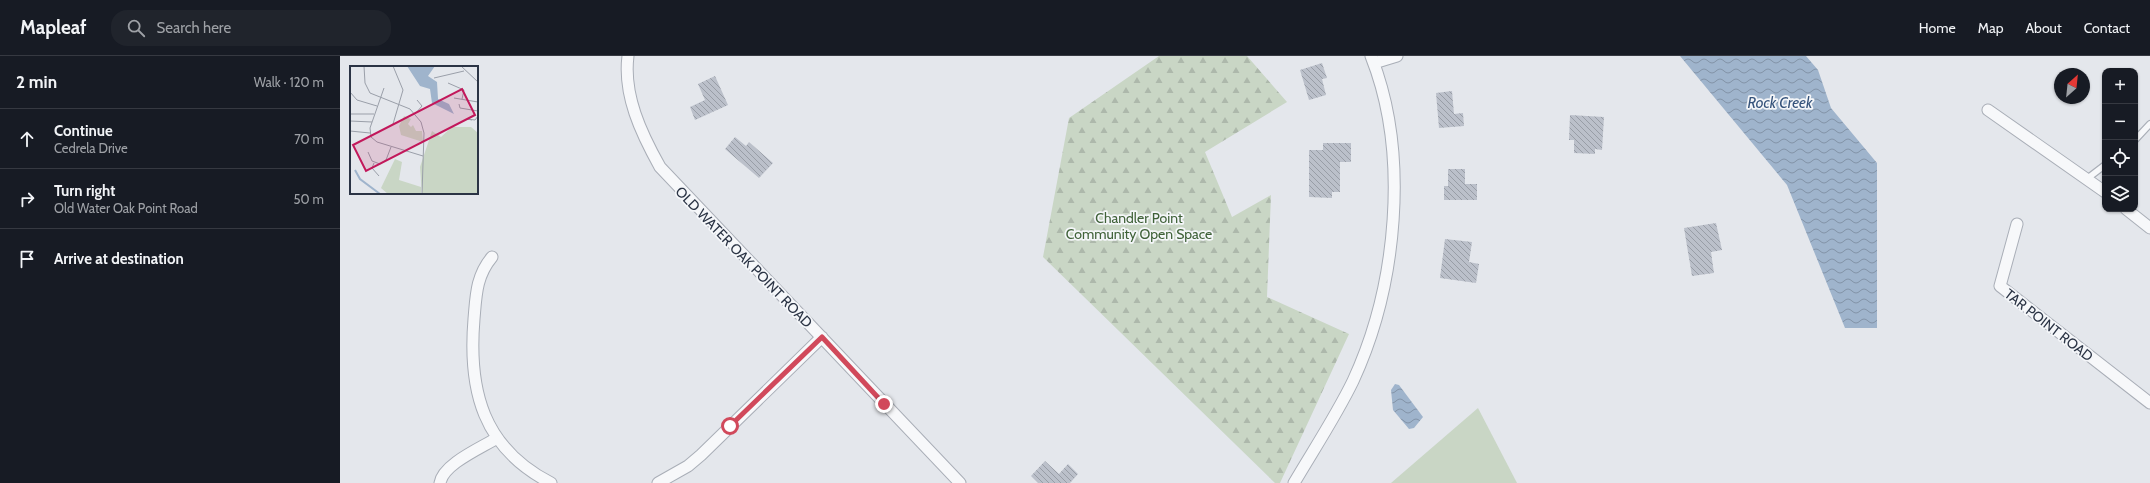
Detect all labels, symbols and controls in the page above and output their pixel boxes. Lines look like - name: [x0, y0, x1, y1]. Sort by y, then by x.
- search box: [111, 10, 391, 46]
- text: Mapleaf: [20, 16, 87, 39]
- icon: search: [125, 17, 147, 39]
- text: Search here: [157, 19, 231, 37]
- text: Home: [1919, 19, 1956, 37]
- text: Map: [1978, 19, 2003, 37]
- text: About: [2025, 19, 2062, 37]
- text: Contact: [2084, 19, 2130, 37]
- inset map: [350, 66, 478, 194]
- north arrow: [2054, 68, 2090, 104]
- map controls: [2102, 68, 2138, 212]
- button: +: [2102, 68, 2138, 104]
- text: 2 min: [16, 72, 57, 92]
- text: Walk · 120 m: [254, 74, 324, 90]
- water label: Rock Creek: [1748, 94, 1813, 112]
- button: −: [2102, 104, 2138, 140]
- text: Continue: [54, 122, 113, 140]
- icon: ahead: [16, 128, 38, 150]
- text: 70 m: [294, 131, 324, 147]
- text: Cedrela Drive: [54, 140, 128, 156]
- button: locate: [2102, 140, 2138, 176]
- button: layers: [2102, 176, 2138, 212]
- text: Turn right: [54, 182, 115, 200]
- street label: OLD WATER OAK POINT ROAD: [672, 183, 816, 331]
- icon: right: [16, 188, 38, 210]
- text: 50 m: [294, 191, 324, 207]
- text: Old Water Oak Point Road: [54, 200, 198, 216]
- park label: Chandler Point Community Open Space: [1066, 209, 1212, 243]
- icon: arrive: [16, 248, 38, 270]
- text: Arrive at destination: [54, 250, 184, 268]
- street label: TAR POINT ROAD: [2001, 285, 2097, 365]
- route end: [875, 395, 893, 413]
- route start: [721, 417, 739, 435]

